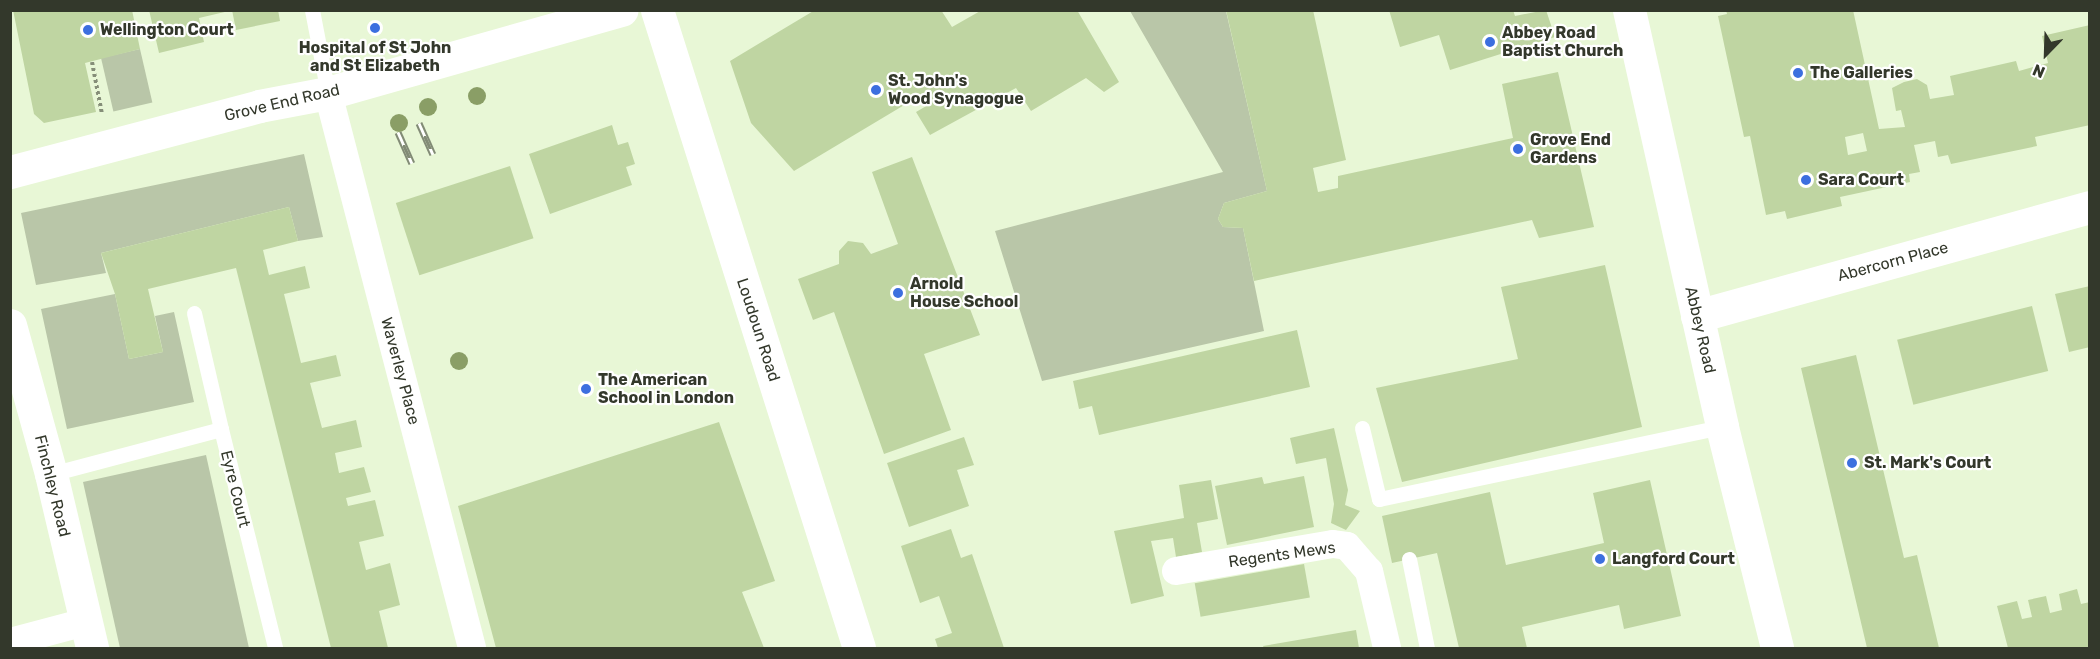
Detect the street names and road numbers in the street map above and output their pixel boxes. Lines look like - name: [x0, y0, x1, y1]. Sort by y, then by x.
- street label: Grove End Road: [222, 80, 342, 126]
- street label: Abercorn Place: [1836, 238, 1950, 286]
- street label: Loudoun Road: [732, 276, 784, 384]
- street label: Abbey Road: [1681, 284, 1719, 376]
- street label: Waverley Place: [376, 315, 424, 427]
- street label: Finchley Road: [30, 433, 74, 539]
- street label: Eyre Court: [216, 448, 254, 530]
- street label: Regents Mews: [1227, 538, 1337, 572]

